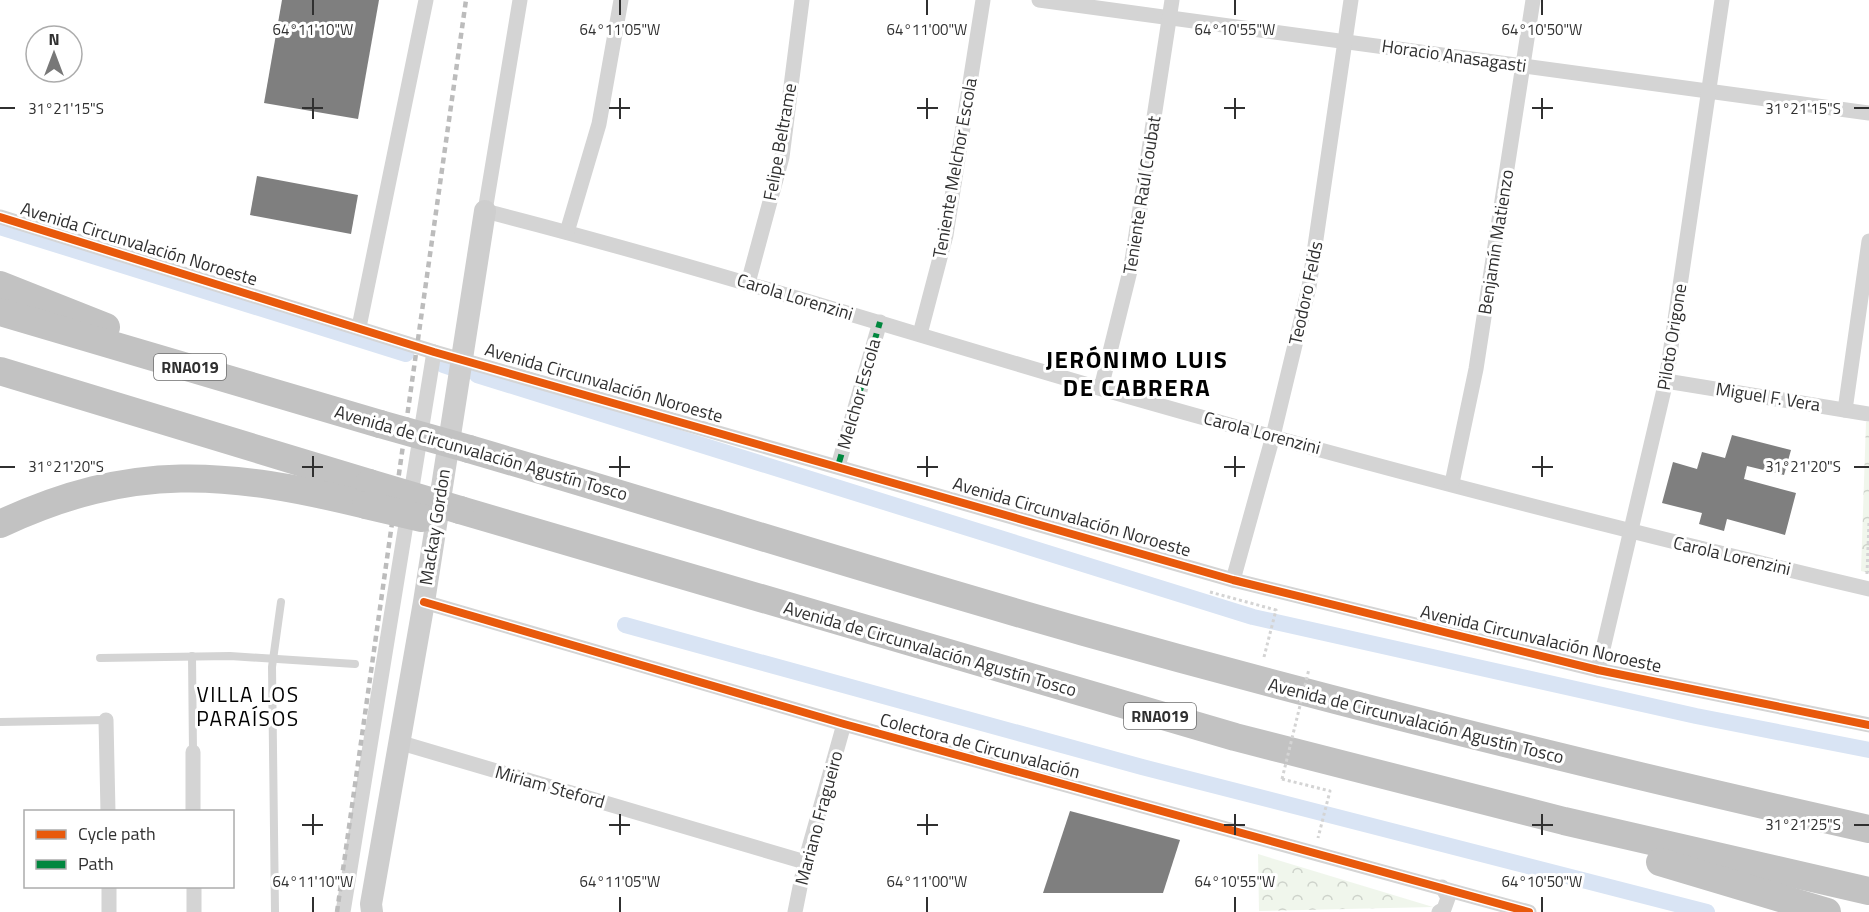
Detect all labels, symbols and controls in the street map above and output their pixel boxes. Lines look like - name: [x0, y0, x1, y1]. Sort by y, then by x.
- text: 64°11'10"W: [273, 18, 353, 41]
- text: 64°11'05"W: [580, 18, 660, 41]
- text: 64°11'00"W: [887, 18, 967, 41]
- text: 64°10'55"W: [1195, 18, 1275, 41]
- text: 64°10'50"W: [1502, 18, 1582, 41]
- north arrow: [24, 24, 84, 84]
- text: N: [48, 27, 60, 51]
- street label: Horacio Anasagasti: [1380, 32, 1528, 79]
- street label: Teniente Melchor Escola: [925, 76, 984, 260]
- street label: Felipe Beltrame: [756, 81, 803, 203]
- text: 31°21'15"S: [28, 97, 104, 120]
- text: 31°21'15"S: [1765, 97, 1841, 120]
- street label: Teniente Raúl Coubat: [1116, 113, 1167, 276]
- street label: Benjamín Matienzo: [1471, 168, 1520, 316]
- street label: Avenida Circunvalación Noroeste: [17, 195, 261, 292]
- street label: Teodoro Felds: [1281, 239, 1330, 347]
- street label: Carola Lorenzini: [734, 266, 857, 327]
- street label: Piloto Origone: [1650, 282, 1693, 392]
- street label: Melchor Escola: [830, 335, 887, 452]
- street label: Avenida Circunvalación Noroeste: [482, 336, 726, 429]
- district label: JERÓNIMO LUIS DE CABRERA: [1046, 341, 1228, 405]
- road number: RNA019: [154, 354, 226, 380]
- street label: Miguel F. Vera: [1714, 375, 1822, 418]
- street label: Avenida de Circunvalación Agustín Tosco: [331, 398, 631, 507]
- street label: Carola Lorenzini: [1201, 404, 1324, 461]
- text: 31°21'20"S: [28, 455, 104, 478]
- text: 31°21'20"S: [1765, 455, 1841, 478]
- street label: Mackay Gordon: [412, 467, 457, 587]
- street label: Avenida Circunvalación Noroeste: [950, 470, 1194, 563]
- street label: Carola Lorenzini: [1671, 529, 1794, 582]
- street label: Avenida de Circunvalación Agustín Tosco: [780, 594, 1080, 703]
- street label: Avenida Circunvalación Noroeste: [1418, 598, 1664, 679]
- street label: Avenida de Circunvalación Agustín Tosco: [1266, 671, 1567, 770]
- district label: VILLA LOS PARAÍSOS: [196, 678, 300, 734]
- road number: RNA019: [1124, 703, 1196, 729]
- street label: Colectora de Circunvalación: [877, 706, 1083, 785]
- street label: Mariano Fragueiro: [788, 748, 849, 888]
- street label: Miriam Steford: [492, 758, 608, 815]
- legend: [24, 810, 234, 888]
- text: 31°21'25"S: [1765, 813, 1841, 836]
- text: Cycle path: [78, 820, 156, 847]
- text: Path: [78, 850, 114, 877]
- text: 64°11'10"W: [273, 870, 353, 893]
- text: 64°11'05"W: [580, 870, 660, 893]
- text: 64°11'00"W: [887, 870, 967, 893]
- text: 64°10'55"W: [1195, 870, 1275, 893]
- text: 64°10'50"W: [1502, 870, 1582, 893]

